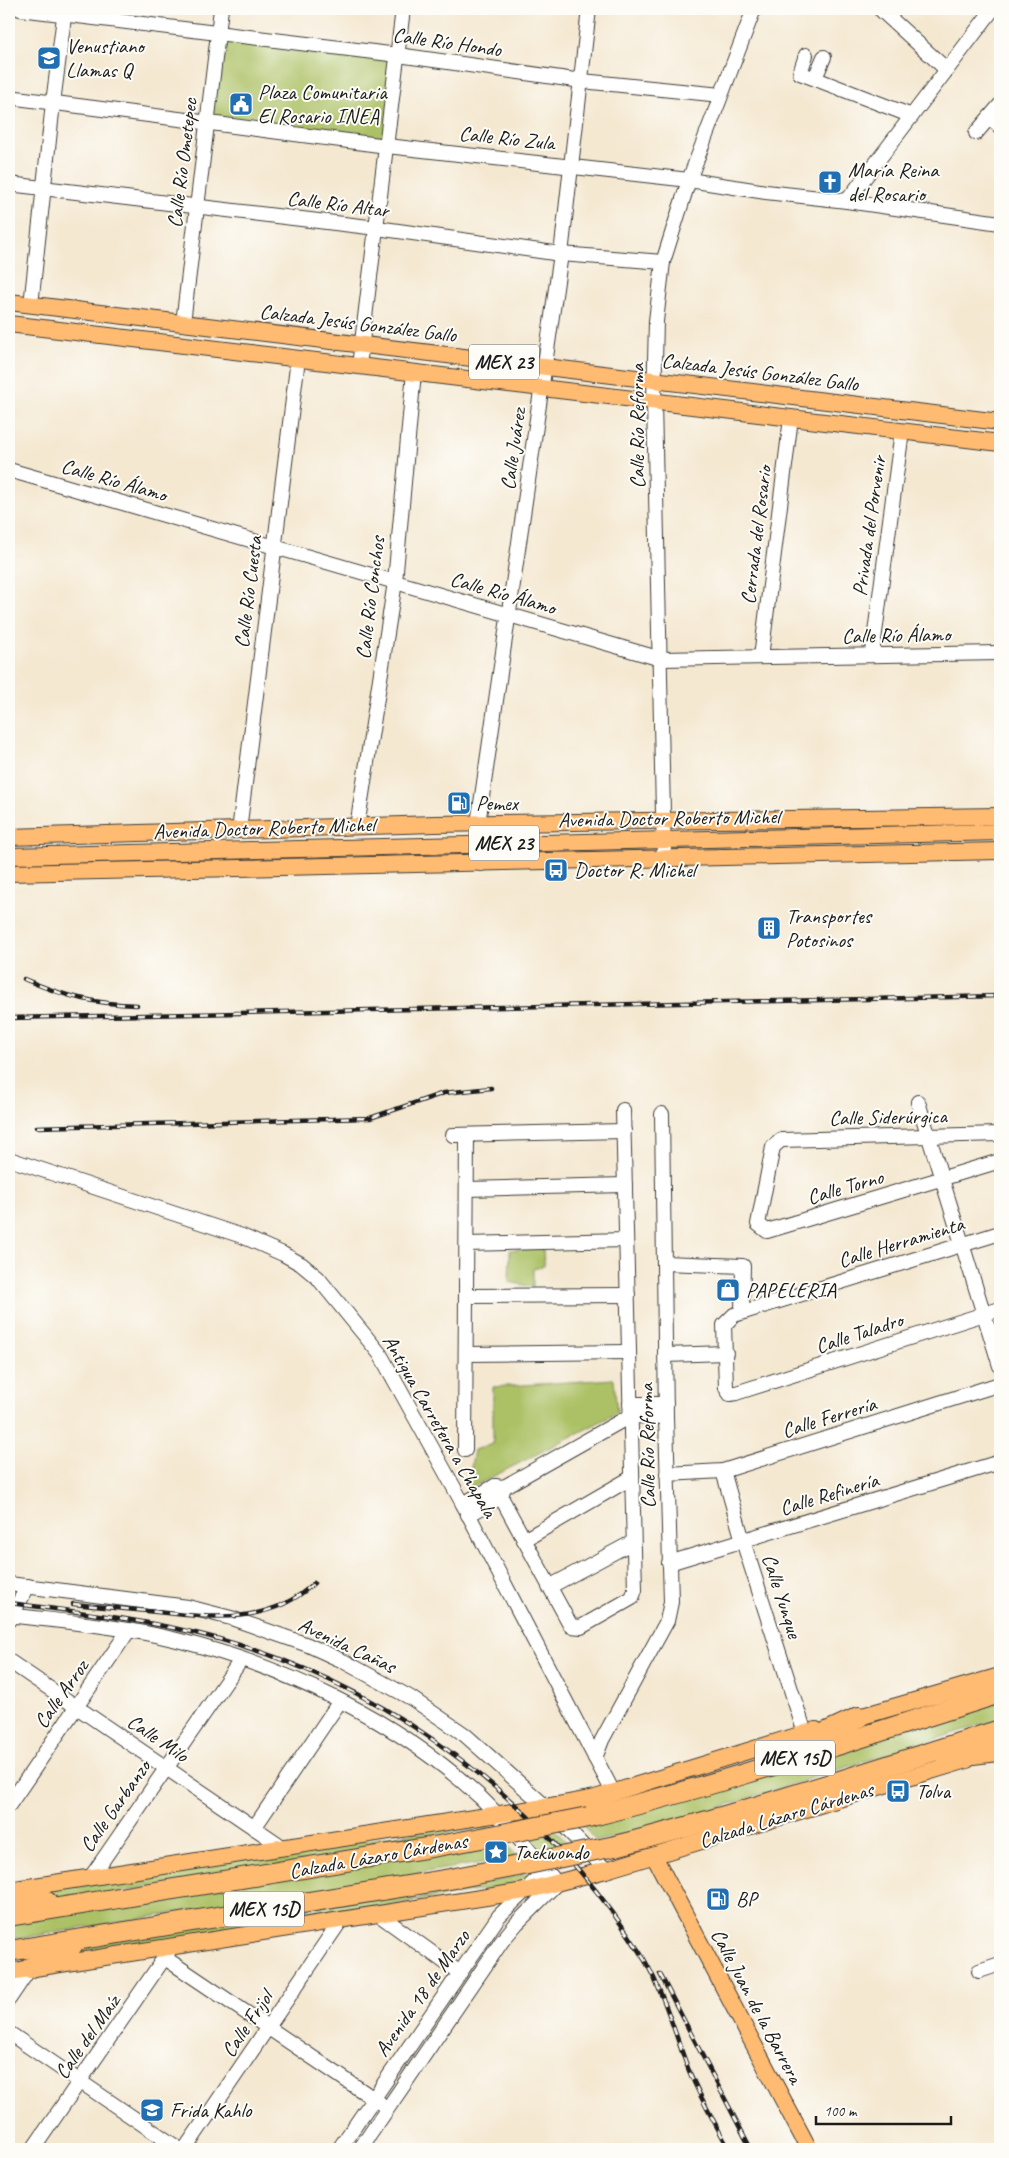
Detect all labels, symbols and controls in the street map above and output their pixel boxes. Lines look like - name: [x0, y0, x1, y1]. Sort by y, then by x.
- street label: Calle Río Hondo: [391, 22, 505, 63]
- place label: Venustiano Llamas Q: [66, 33, 146, 83]
- school or university icon: Venustiano Llamas Q: [36, 45, 62, 71]
- place label: Plaza Comunitaria El Rosario INEA: [258, 79, 388, 129]
- public building icon: Plaza Comunitaria El Rosario INEA: [228, 91, 254, 117]
- street label: Calle Río Ometepec: [161, 95, 203, 229]
- street label: Calle Río Zula: [458, 120, 558, 156]
- place label: María Reina del Rosario: [848, 157, 940, 207]
- church icon: María Reina del Rosario: [817, 169, 843, 195]
- street label: Calle Río Altar: [286, 185, 392, 223]
- street label: Calzada Jesús González Gallo: [258, 298, 459, 348]
- road number: MEX 23: [469, 344, 539, 380]
- street label: Calzada Jesús González Gallo: [660, 347, 861, 397]
- street label: Calle Río Reforma: [624, 362, 650, 488]
- street label: Calle Juárez: [494, 404, 532, 492]
- street label: Calle Río Álamo: [58, 453, 172, 508]
- street label: Privada del Porvenir: [846, 453, 892, 598]
- street label: Cerrada del Rosario: [735, 462, 778, 606]
- street label: Calle Río Cuesta: [228, 533, 268, 650]
- street label: Calle Río Conchos: [350, 533, 391, 661]
- street label: Calle Río Álamo: [447, 566, 561, 621]
- street label: Calle Río Álamo: [842, 621, 953, 649]
- fuel station icon: Pemex: [446, 790, 472, 816]
- place label: Pemex: [476, 790, 520, 816]
- street label: Avenida Doctor Roberto Michel: [558, 803, 783, 833]
- street label: Avenida Doctor Roberto Michel: [153, 811, 379, 845]
- road number: MEX 23: [469, 826, 539, 860]
- bus stop icon: Doctor R. Michel: [543, 857, 569, 883]
- place label: Doctor R. Michel: [574, 857, 699, 883]
- place label: Transportes Potosinos: [786, 903, 873, 953]
- building icon: Transportes Potosinos: [756, 915, 782, 941]
- street label: Calle Siderúrgica: [829, 1103, 949, 1131]
- street label: Calle Torno: [804, 1163, 887, 1210]
- street label: Calle Herramienta: [835, 1210, 969, 1273]
- shop icon: PAPELERIA: [715, 1277, 741, 1303]
- place label: PAPELERIA: [746, 1277, 837, 1303]
- street label: Calle Taladro: [812, 1306, 908, 1359]
- street label: Antigua Carretera a Chapala: [377, 1330, 504, 1523]
- street label: Calle Río Reforma: [633, 1382, 661, 1509]
- street label: Calle Ferrería: [779, 1390, 881, 1444]
- street label: Calle Refinería: [776, 1466, 883, 1521]
- street label: Calle Yunque: [756, 1551, 808, 1642]
- street label: Avenida Cañas: [294, 1611, 401, 1680]
- street label: Calle Arroz: [28, 1653, 95, 1733]
- street label: Calle Milo: [122, 1708, 195, 1769]
- road number: MEX 15D: [755, 1740, 835, 1776]
- street label: Calle Garbanzo: [74, 1753, 158, 1857]
- street label: Calzada Lázaro Cárdenas: [696, 1776, 878, 1854]
- bus stop icon: Tolva: [885, 1778, 911, 1804]
- place label: Tolva: [916, 1778, 952, 1804]
- street label: Calzada Lázaro Cárdenas: [287, 1827, 471, 1884]
- place icon: Taekwondo: [483, 1839, 509, 1865]
- place label: Taekwondo: [514, 1839, 590, 1865]
- fuel station icon: BP: [705, 1886, 731, 1912]
- place label: BP: [736, 1886, 760, 1912]
- road number: MEX 15D: [224, 1892, 304, 1926]
- street label: Avenida 18 de Marzo: [369, 1923, 476, 2061]
- street label: Calle Juan de la Barrera: [705, 1924, 810, 2090]
- street label: Calle Frijol: [215, 1983, 281, 2062]
- street label: Calle del Maíz: [49, 1988, 127, 2084]
- scale bar: [816, 2093, 952, 2125]
- school or university icon: Frida Kahlo: [139, 2097, 165, 2123]
- place label: Frida Kahlo: [170, 2097, 253, 2123]
- text: 100 m: [824, 2102, 858, 2121]

